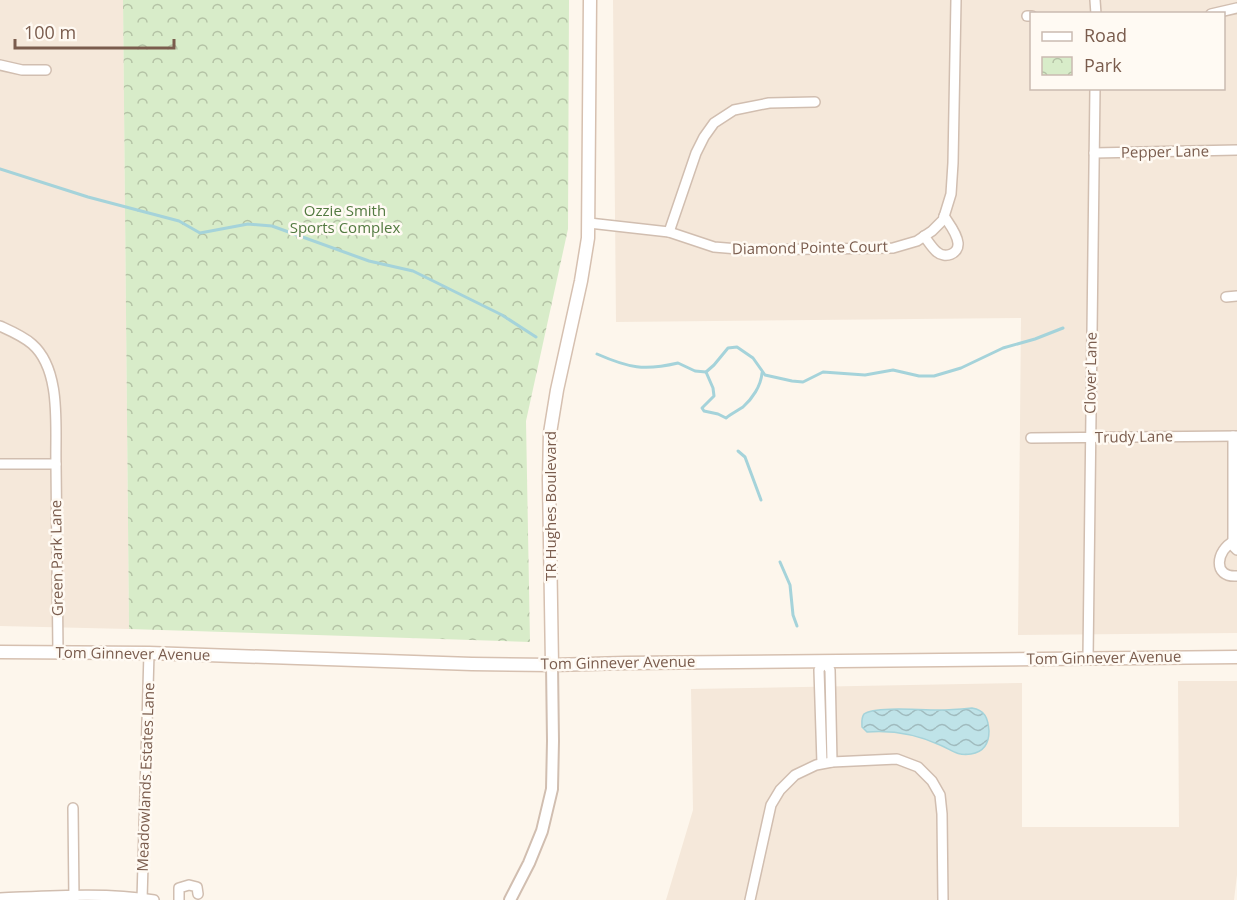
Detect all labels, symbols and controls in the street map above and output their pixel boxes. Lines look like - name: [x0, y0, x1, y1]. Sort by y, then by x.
- scale bar: [15, 12, 174, 50]
- legend: [1030, 12, 1225, 90]
- text: 100 m: [24, 20, 76, 44]
- text: Road: [1084, 23, 1127, 47]
- text: Park: [1084, 53, 1122, 77]
- street label: Pepper Lane: [1121, 140, 1209, 162]
- park label: Ozzie Smith Sports Complex: [290, 200, 400, 237]
- street label: Diamond Pointe Court: [732, 236, 888, 258]
- street label: Clover Lane: [1079, 332, 1101, 414]
- street label: Trudy Lane: [1095, 425, 1173, 447]
- street label: TR Hughes Boulevard: [540, 431, 560, 581]
- street label: Green Park Lane: [45, 500, 67, 616]
- street label: Tom Ginnever Avenue: [55, 642, 211, 664]
- street label: Tom Ginnever Avenue: [1026, 646, 1182, 668]
- street label: Tom Ginnever Avenue: [540, 651, 696, 673]
- street label: Meadowlands Estates Lane: [132, 682, 158, 872]

